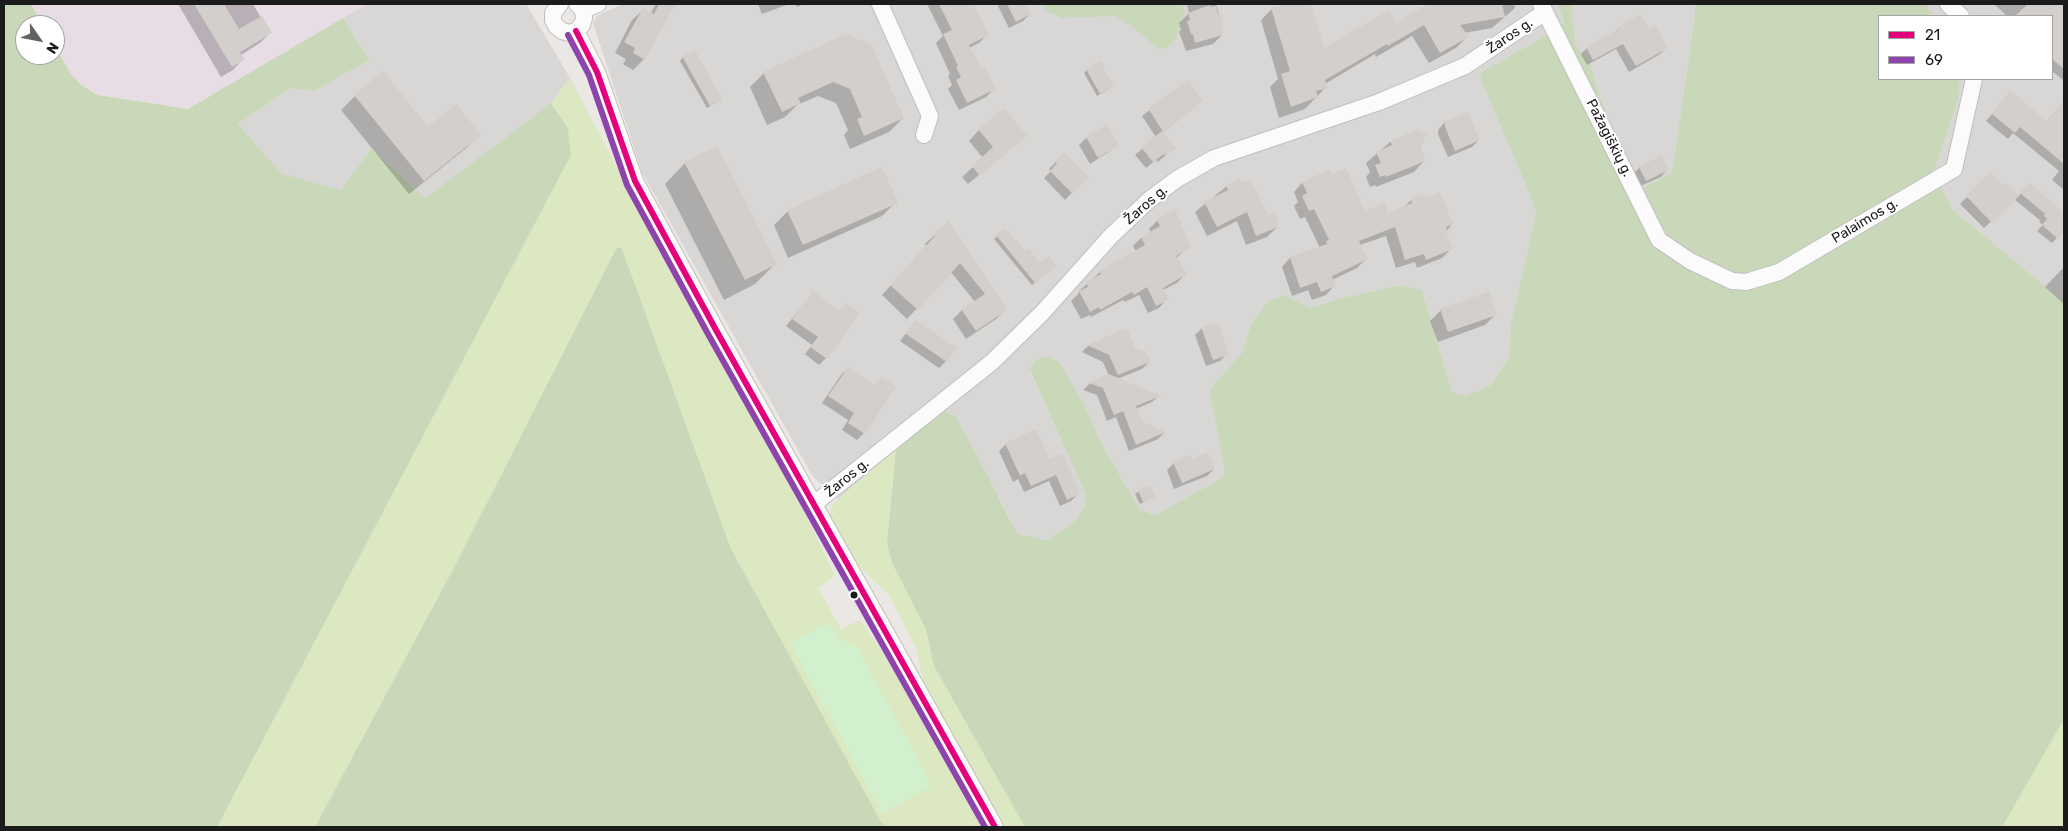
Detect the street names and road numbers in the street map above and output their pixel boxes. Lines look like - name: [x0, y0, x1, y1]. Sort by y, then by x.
- street label: Žaros g.: [1484, 15, 1536, 57]
- street label: Pažagiškių g.: [1582, 96, 1636, 180]
- street label: Žaros g.: [1121, 182, 1171, 228]
- street label: Palaimos g.: [1829, 195, 1901, 247]
- street label: Žaros g.: [822, 455, 872, 501]

